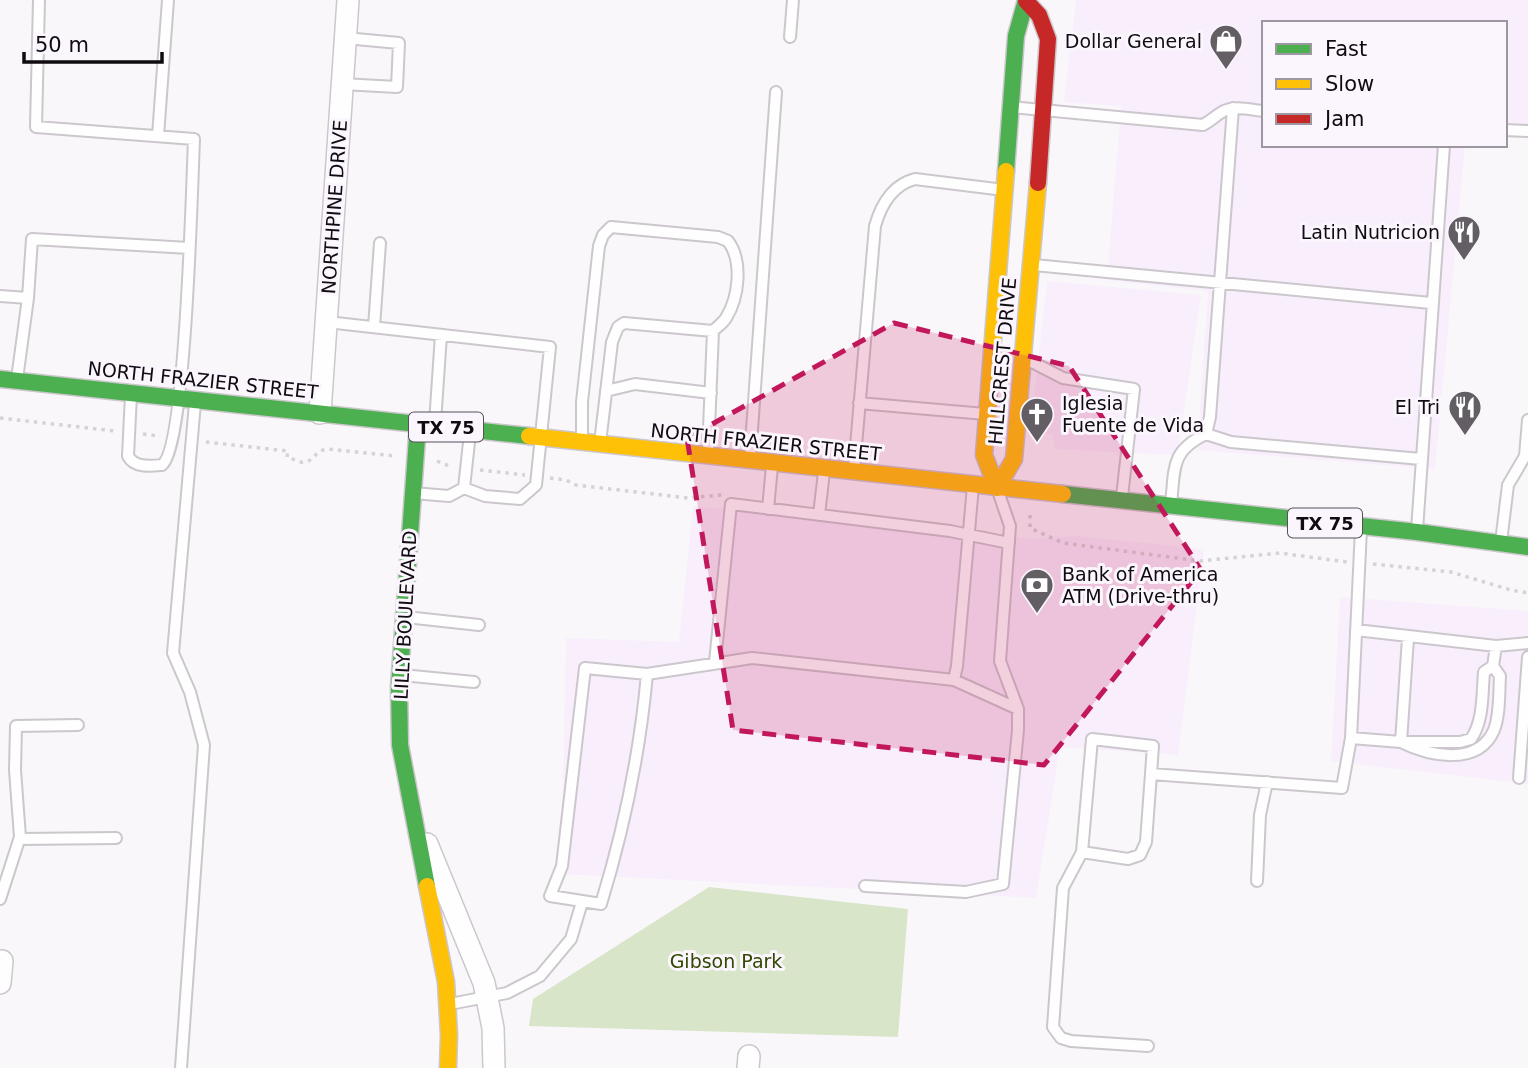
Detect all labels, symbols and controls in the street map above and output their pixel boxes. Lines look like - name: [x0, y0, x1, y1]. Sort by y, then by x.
- scale bar: [24, 21, 163, 65]
- legend: [1262, 21, 1507, 147]
- shop icon: Dollar General: [1207, 22, 1245, 71]
- place label: Dollar General: [1065, 30, 1202, 52]
- text: 50 m: [35, 33, 89, 57]
- text: Fast: [1325, 37, 1367, 61]
- text: Slow: [1325, 72, 1374, 96]
- text: Jam: [1323, 107, 1365, 131]
- street label: NORTHPINE DRIVE: [317, 119, 351, 295]
- restaurant icon: Latin Nutricion: [1445, 213, 1483, 262]
- place label: Latin Nutricion: [1301, 221, 1440, 243]
- street label: HILLCREST DRIVE: [984, 277, 1020, 445]
- street label: NORTH FRAZIER STREET: [87, 357, 320, 403]
- restaurant icon: El Tri: [1446, 388, 1484, 437]
- place label: Iglesia Fuente de Vida: [1062, 392, 1204, 436]
- church icon: Iglesia Fuente de Vida: [1018, 395, 1056, 444]
- place label: El Tri: [1395, 396, 1440, 418]
- road number: TX 75: [409, 412, 483, 442]
- street label: NORTH FRAZIER STREET: [650, 419, 883, 465]
- road number: TX 75: [1288, 508, 1362, 538]
- street label: LILLY BOULEVARD: [390, 530, 420, 700]
- place label: Bank of America ATM (Drive-thru): [1062, 563, 1219, 607]
- bank icon: Bank of America ATM (Drive-thru): [1018, 566, 1056, 615]
- park label: Gibson Park: [670, 950, 782, 972]

